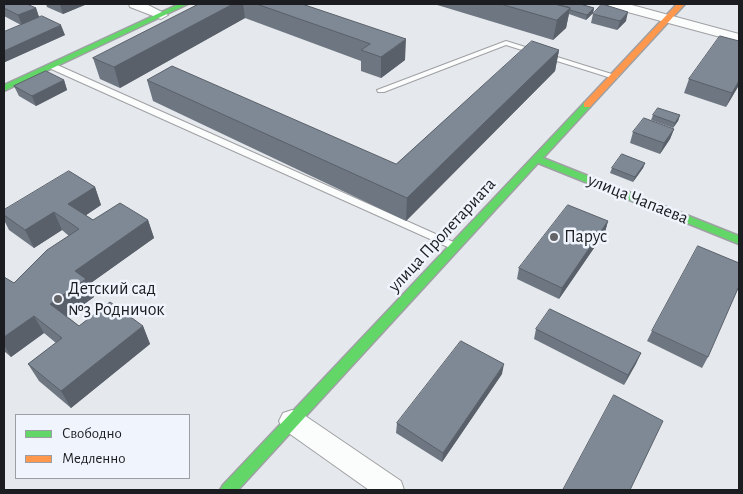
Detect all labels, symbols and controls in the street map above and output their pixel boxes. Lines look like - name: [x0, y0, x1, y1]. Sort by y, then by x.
- street label: улица Чапаева: [585, 169, 691, 229]
- street label: улица Пролетариата: [384, 174, 500, 296]
- place label: Парус: [564, 226, 607, 248]
- marker: Парус: [548, 231, 560, 243]
- place label: Детский сад №3 Родничок: [68, 278, 165, 320]
- marker: Детский сад №3 Родничок: [52, 293, 64, 305]
- legend: [15, 414, 190, 479]
- text: Свободно: [62, 426, 122, 441]
- text: Медленно: [62, 451, 126, 466]

